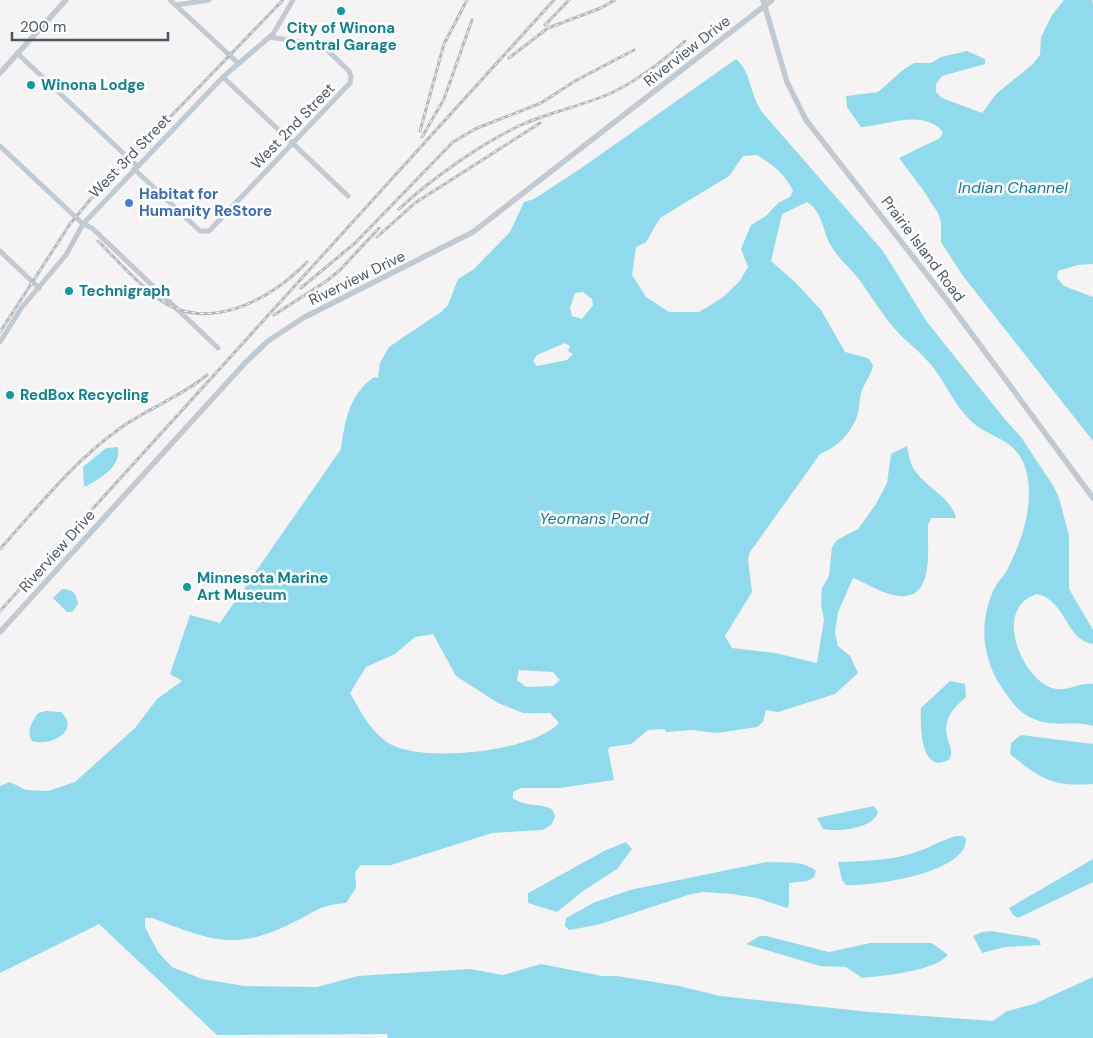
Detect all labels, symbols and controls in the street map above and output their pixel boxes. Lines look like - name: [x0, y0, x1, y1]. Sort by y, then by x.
- marker: City of Winona Central Garage: [335, 5, 347, 17]
- scale bar: [12, 10, 169, 42]
- street label: Riverview Drive: [640, 11, 734, 91]
- text: 200 m: [20, 17, 66, 37]
- place label: City of Winona Central Garage: [285, 18, 397, 55]
- place label: Winona Lodge: [41, 75, 145, 95]
- marker: Winona Lodge: [25, 79, 37, 91]
- street label: West 2nd Street: [247, 79, 339, 173]
- street label: West 3rd Street: [85, 110, 175, 202]
- water label: Indian Channel: [958, 177, 1068, 198]
- place label: Habitat for Humanity ReStore: [139, 184, 272, 221]
- street label: Prairie Island Road: [877, 192, 969, 306]
- marker: Habitat for Humanity ReStore: [123, 197, 135, 209]
- street label: Riverview Drive: [306, 246, 408, 310]
- place label: Technigraph: [79, 281, 170, 301]
- marker: Technigraph: [63, 285, 75, 297]
- place label: RedBox Recycling: [20, 385, 149, 405]
- marker: RedBox Recycling: [4, 389, 16, 401]
- street label: Riverview Drive: [15, 505, 99, 597]
- water label: Yeomans Pond: [539, 508, 650, 529]
- place label: Minnesota Marine Art Museum: [197, 568, 328, 605]
- marker: Minnesota Marine Art Museum: [181, 581, 193, 593]

